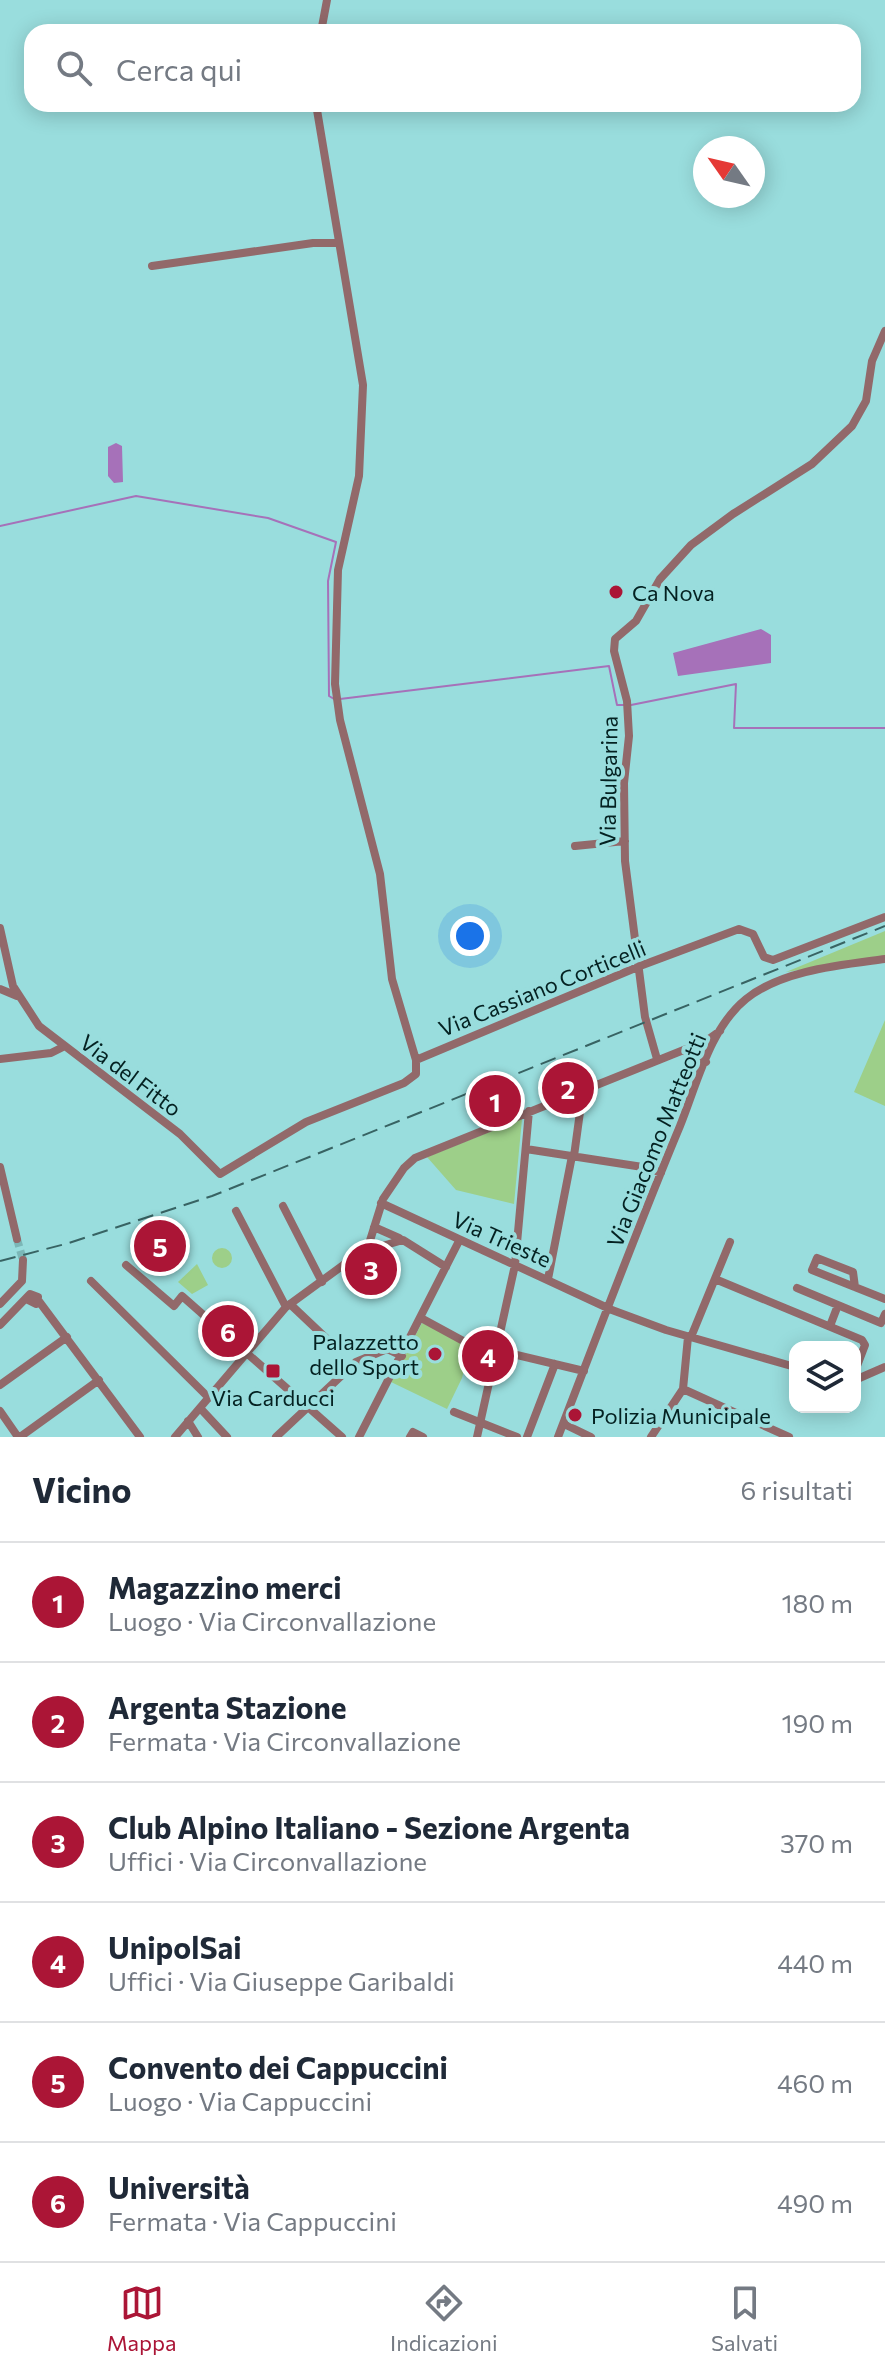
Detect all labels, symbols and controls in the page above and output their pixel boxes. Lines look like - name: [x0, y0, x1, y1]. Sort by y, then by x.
- search box: [24, 24, 861, 112]
- icon: search: [52, 46, 96, 90]
- text: Cerca qui: [116, 50, 242, 87]
- north arrow: [693, 136, 765, 208]
- place label: Ca Nova: [632, 579, 715, 606]
- marker: Ca Nova: [607, 583, 625, 601]
- street label: Via Bulgarina: [593, 716, 623, 846]
- your location: [450, 916, 490, 956]
- street label: Via Cassiano Corticelli: [434, 934, 650, 1042]
- street label: Via del Fitto: [75, 1028, 187, 1122]
- street label: Via Giacomo Matteotti: [601, 1029, 711, 1251]
- pin: 2: [542, 1058, 594, 1118]
- pin: 1: [469, 1071, 521, 1131]
- street label: Via Trieste: [448, 1205, 556, 1273]
- pin: 5: [134, 1216, 186, 1276]
- pin: 3: [345, 1239, 397, 1299]
- pin: 6: [202, 1301, 254, 1361]
- pin: 4: [462, 1326, 514, 1386]
- place label: Palazzetto dello Sport: [309, 1328, 419, 1380]
- map controls: [789, 1341, 861, 1413]
- button: layers: [789, 1341, 861, 1413]
- marker: Palazzetto dello Sport: [426, 1345, 444, 1363]
- marker: Via Carducci: [264, 1362, 282, 1380]
- place label: Via Carducci: [211, 1384, 335, 1411]
- place label: Polizia Municipale: [591, 1402, 771, 1429]
- marker: Polizia Municipale: [566, 1406, 584, 1424]
- text: Vicino: [32, 1468, 132, 1510]
- text: 6 risultati: [741, 1474, 853, 1505]
- text: Magazzino merci: [108, 1568, 342, 1605]
- text: 1: [52, 1587, 64, 1618]
- text: 180 m: [781, 1587, 853, 1618]
- text: Luogo · Via Circonvallazione: [108, 1605, 436, 1636]
- text: Argenta Stazione: [108, 1688, 347, 1725]
- text: 2: [51, 1707, 65, 1738]
- text: 190 m: [781, 1707, 853, 1738]
- text: Fermata · Via Circonvallazione: [108, 1725, 461, 1756]
- text: Club Alpino Italiano - Sezione Argenta: [108, 1808, 630, 1845]
- text: 3: [50, 1827, 66, 1858]
- text: 370 m: [780, 1827, 853, 1858]
- text: Uffici · Via Circonvallazione: [108, 1845, 427, 1876]
- text: UnipolSai: [108, 1928, 242, 1965]
- text: 4: [50, 1947, 66, 1978]
- text: 440 m: [777, 1947, 853, 1978]
- text: Uffici · Via Giuseppe Garibaldi: [108, 1965, 455, 1996]
- text: Convento dei Cappuccini: [108, 2048, 448, 2085]
- text: 5: [50, 2067, 66, 2098]
- text: 460 m: [777, 2067, 853, 2098]
- text: Luogo · Via Cappuccini: [108, 2085, 372, 2116]
- text: Università: [108, 2168, 250, 2205]
- text: 6: [50, 2187, 66, 2218]
- text: 490 m: [777, 2187, 853, 2218]
- text: Fermata · Via Cappuccini: [108, 2205, 397, 2236]
- tab: Mappa: [107, 2281, 177, 2356]
- tab: Indicazioni: [390, 2281, 498, 2356]
- tab: Salvati: [711, 2281, 778, 2356]

